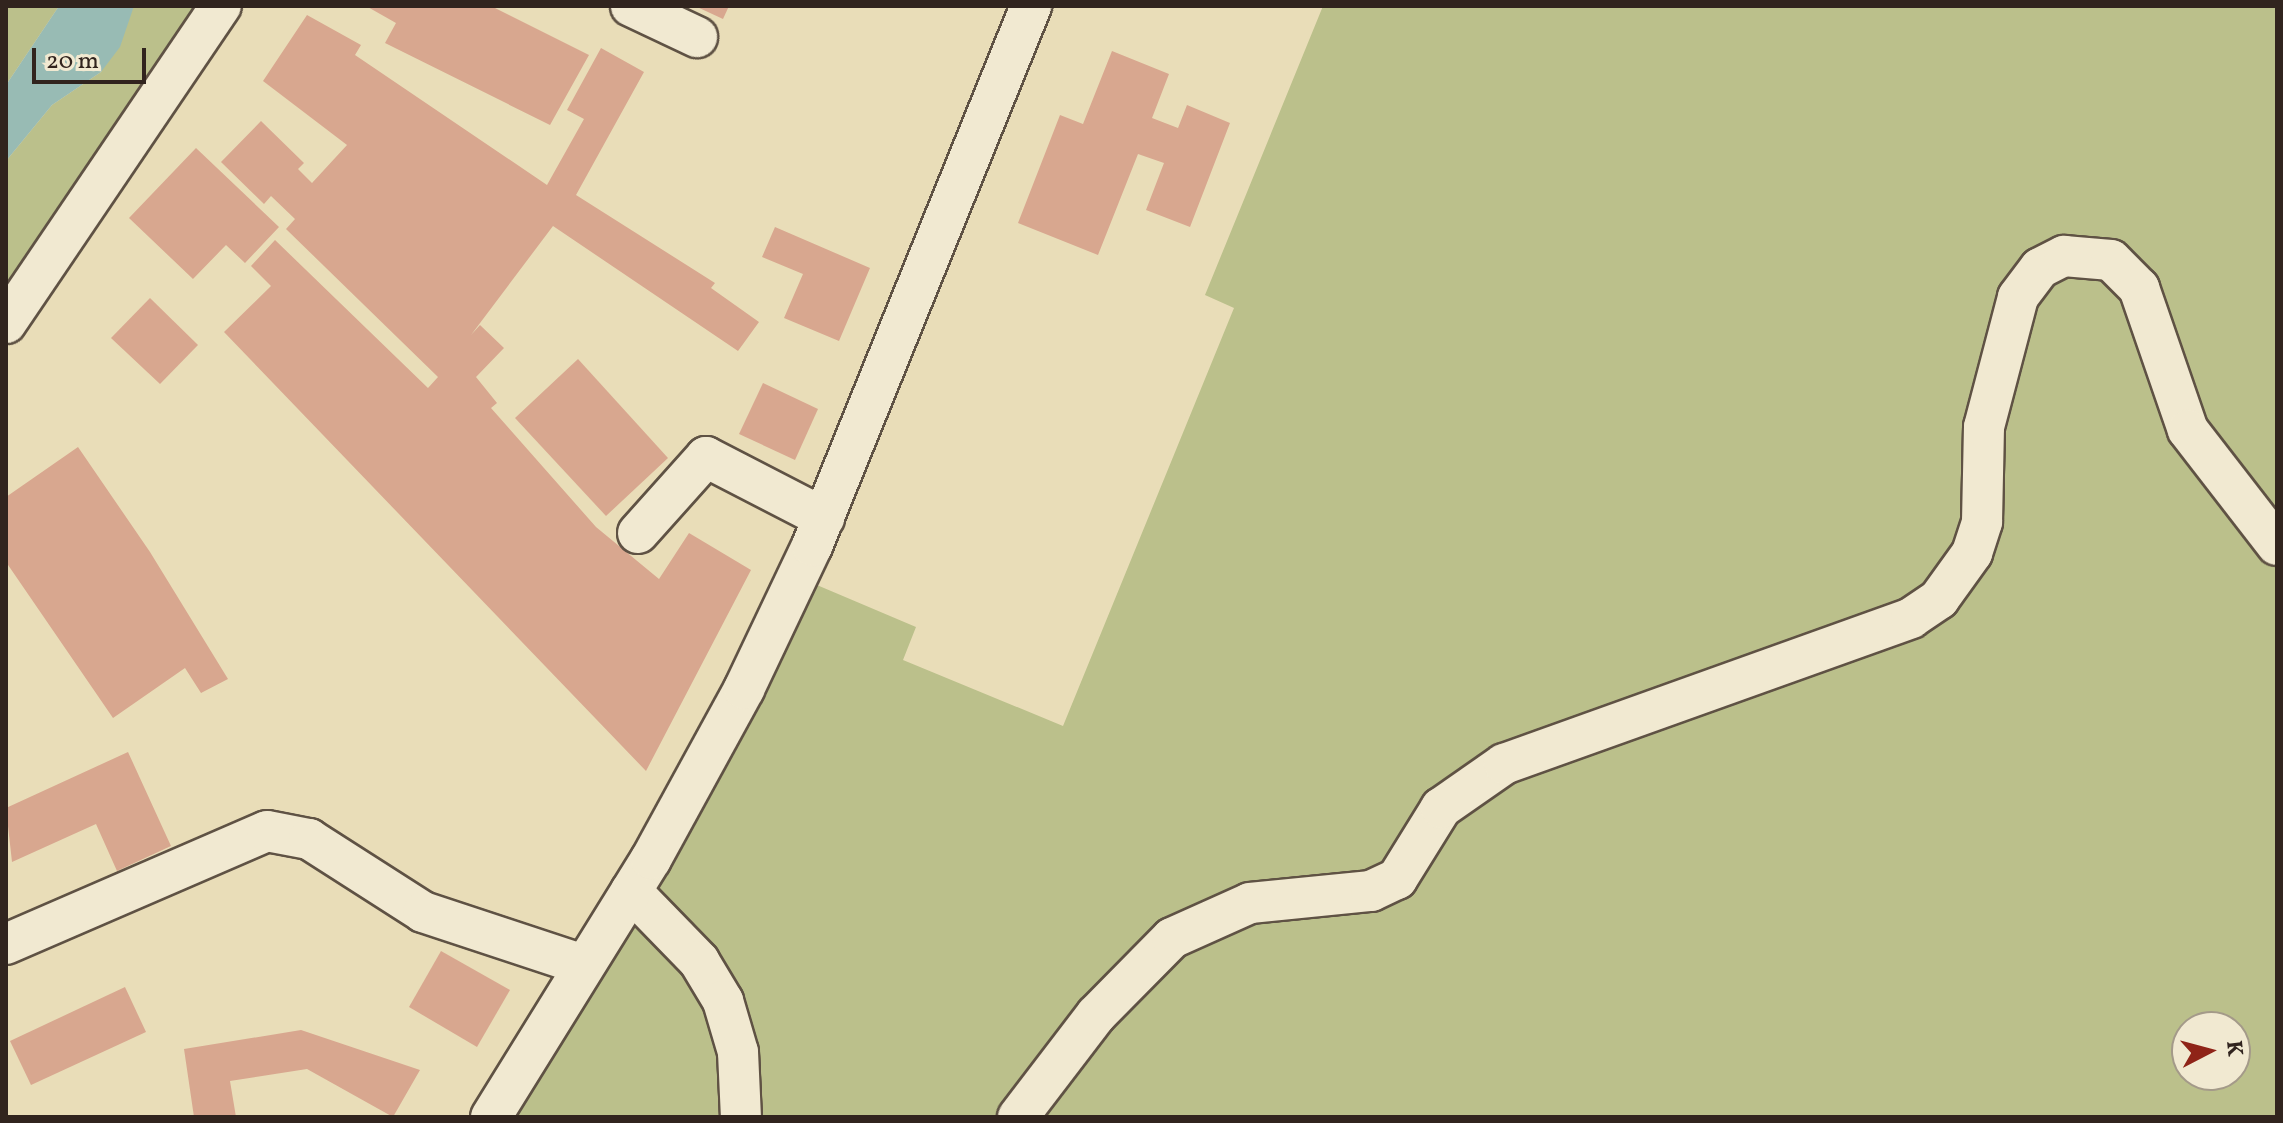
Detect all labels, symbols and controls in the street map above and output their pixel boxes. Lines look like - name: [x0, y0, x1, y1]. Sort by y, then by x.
- scale bar: [36, 32, 150, 82]
- text: 20 m: [46, 45, 99, 79]
- north arrow: [2171, 1011, 2251, 1091]
- text: K: [2217, 1039, 2250, 1058]

